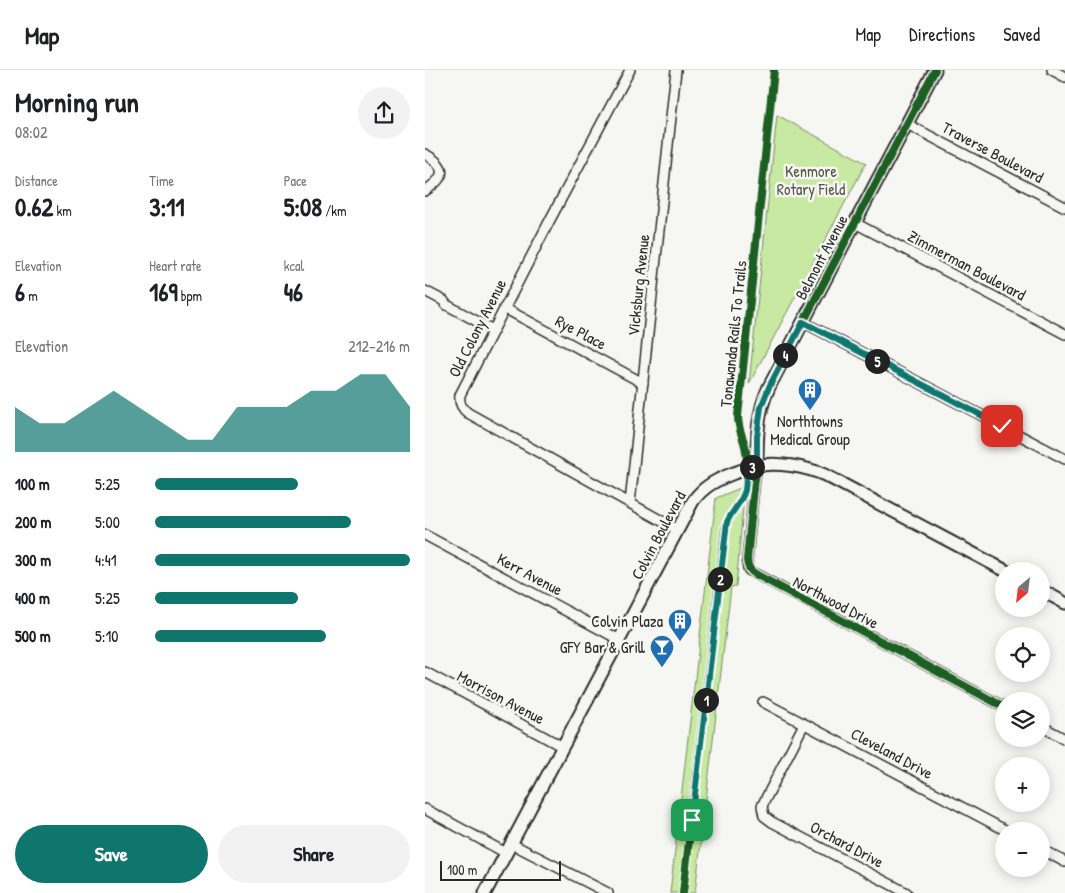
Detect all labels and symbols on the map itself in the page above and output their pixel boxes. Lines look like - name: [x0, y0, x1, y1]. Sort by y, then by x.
- street label: Traverse Boulevard: [939, 116, 1047, 188]
- park label: Kenmore Rotary Field: [777, 160, 845, 200]
- street label: Belmont Avenue: [789, 210, 853, 303]
- street label: Zimmerman Boulevard: [904, 225, 1030, 305]
- street label: Vicksburg Avenue: [622, 232, 654, 337]
- street label: Tonawanda Rails To Trails: [714, 260, 752, 408]
- street label: Old Colony Avenue: [443, 275, 511, 381]
- street label: Rye Place: [552, 309, 611, 355]
- pin: 4: [773, 342, 797, 368]
- pin: 5: [865, 348, 889, 374]
- building icon: Northtowns Medical Group: [797, 377, 823, 411]
- pin: [981, 405, 1023, 447]
- place label: Northtowns Medical Group: [770, 410, 850, 450]
- pin: 3: [739, 454, 765, 480]
- street label: Colvin Boulevard: [626, 487, 690, 583]
- street label: Kerr Avenue: [493, 548, 567, 601]
- north arrow: [995, 562, 1050, 618]
- pin: 2: [707, 566, 733, 592]
- street label: Northwood Drive: [789, 570, 883, 634]
- building icon: Colvin Plaza: [667, 608, 693, 642]
- place label: Colvin Plaza: [591, 610, 663, 632]
- bar icon: GFY Bar & Grill: [649, 634, 675, 668]
- place label: GFY Bar & Grill: [560, 636, 645, 658]
- street label: Morrison Avenue: [453, 665, 549, 730]
- pin: 1: [693, 688, 719, 712]
- street label: Cleveland Drive: [847, 722, 937, 784]
- pin: [671, 799, 713, 841]
- street label: Orchard Drive: [806, 815, 888, 873]
- scale bar: [440, 858, 561, 881]

